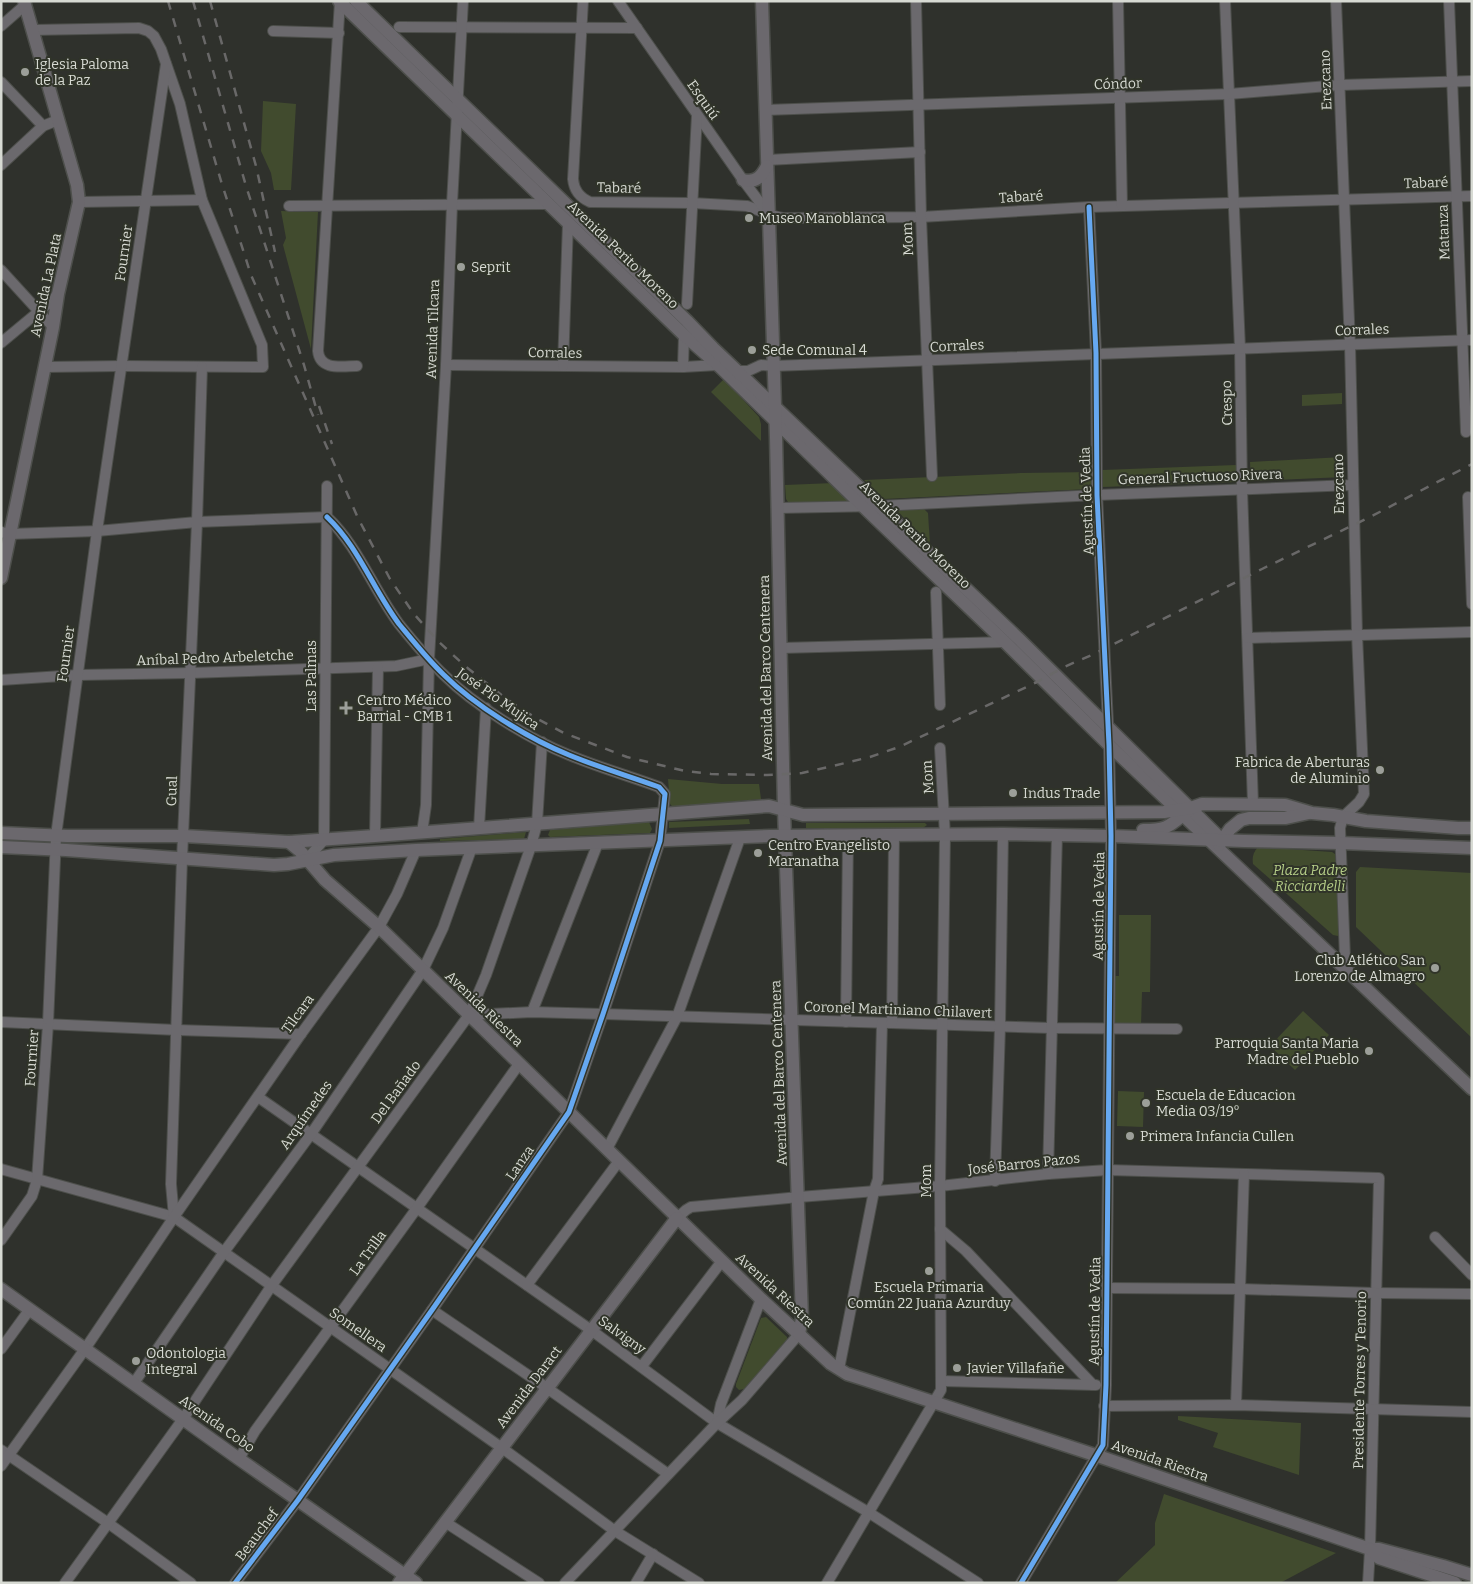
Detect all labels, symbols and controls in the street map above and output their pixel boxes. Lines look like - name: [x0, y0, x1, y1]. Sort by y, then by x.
- street label: Erezcano: [1316, 50, 1336, 110]
- place label: Iglesia Paloma de la Paz: [35, 56, 129, 89]
- marker: Iglesia Paloma de la Paz: [19, 66, 31, 78]
- street label: Cóndor: [1094, 75, 1142, 93]
- street label: Esquiú: [683, 77, 723, 123]
- street label: Tabaré: [1404, 174, 1448, 192]
- street label: Tabaré: [597, 179, 641, 197]
- street label: Tabaré: [998, 187, 1044, 207]
- street label: Avenida Perito Moreno: [564, 197, 682, 313]
- street label: Matanza: [1435, 204, 1453, 260]
- place label: Museo Manoblanca: [759, 210, 886, 227]
- marker: Museo Manoblanca: [743, 212, 755, 224]
- street label: Mom: [899, 221, 917, 256]
- street label: Fournier: [112, 224, 136, 282]
- street label: Avenida La Plata: [27, 231, 65, 339]
- place label: Seprit: [471, 259, 510, 276]
- marker: Seprit: [455, 261, 467, 273]
- street label: Avenida Tilcara: [423, 279, 443, 379]
- street label: Corrales: [1334, 321, 1390, 339]
- street label: Corrales: [929, 336, 985, 356]
- place label: Sede Comunal 4: [762, 342, 867, 359]
- street label: Corrales: [528, 344, 582, 362]
- marker: Sede Comunal 4: [746, 344, 758, 356]
- street label: Crespo: [1218, 380, 1236, 426]
- street label: Agustín de Vedia: [1077, 446, 1097, 556]
- street label: Erezcano: [1330, 454, 1348, 514]
- street label: General Fructuoso Rivera: [1117, 466, 1283, 488]
- street label: Avenida Perito Moreno: [856, 477, 974, 593]
- street label: Avenida del Barco Centenera: [756, 575, 776, 761]
- street label: Fournier: [54, 625, 78, 683]
- street label: Las Palmas: [303, 640, 320, 712]
- street label: Aníbal Pedro Arbeletche: [136, 647, 294, 669]
- street label: José Pío Mujica: [453, 664, 543, 734]
- place label: Centro Médico Barrial - CMB 1: [357, 692, 452, 725]
- marker: Centro Médico Barrial - CMB 1: [339, 701, 353, 715]
- place label: Fabrica de Aberturas de Aluminio: [1235, 754, 1370, 787]
- street label: Mom: [918, 759, 938, 794]
- marker: Fabrica de Aberturas de Aluminio: [1374, 764, 1386, 776]
- street label: Gual: [163, 775, 181, 807]
- place label: Indus Trade: [1023, 785, 1101, 802]
- marker: Indus Trade: [1007, 787, 1019, 799]
- place label: Centro Evangelisto Maranatha: [768, 837, 890, 870]
- marker: Centro Evangelisto Maranatha: [752, 847, 764, 859]
- street label: Agustín de Vedia: [1090, 851, 1108, 960]
- park label: Plaza Padre Ricciardelli: [1273, 862, 1347, 895]
- place label: Club Atlético San Lorenzo de Almagro: [1294, 952, 1425, 985]
- marker: Club Atlético San Lorenzo de Almagro: [1429, 962, 1441, 974]
- street label: Avenida Riestra: [442, 968, 527, 1051]
- street label: Avenida del Barco Centenera: [767, 979, 791, 1166]
- street label: Tilcara: [278, 991, 318, 1037]
- street label: Coronel Martiniano Chilavert: [804, 998, 992, 1022]
- street label: Fournier: [22, 1029, 42, 1087]
- place label: Parroquia Santa Maria Madre del Pueblo: [1215, 1035, 1359, 1068]
- marker: Parroquia Santa Maria Madre del Pueblo: [1363, 1045, 1375, 1057]
- street label: Del Bañado: [367, 1057, 425, 1127]
- street label: Arquímedes: [276, 1077, 336, 1153]
- place label: Escuela de Educacion Media 03/19°: [1156, 1087, 1296, 1120]
- marker: Escuela de Educacion Media 03/19°: [1140, 1097, 1152, 1109]
- place label: Primera Infancia Cullen: [1140, 1128, 1294, 1145]
- marker: Primera Infancia Cullen: [1124, 1130, 1136, 1142]
- street label: Lanza: [502, 1142, 538, 1184]
- street label: José Barros Pazos: [966, 1150, 1081, 1178]
- street label: Mom: [918, 1164, 935, 1198]
- street label: La Trilla: [346, 1227, 390, 1279]
- street label: Avenida Riestra: [732, 1249, 818, 1331]
- street label: Agustín de Vedia: [1086, 1256, 1104, 1365]
- marker: Escuela Primaria Común 22 Juana Azurduy: [923, 1265, 935, 1277]
- place label: Escuela Primaria Común 22 Juana Azurduy: [847, 1279, 1011, 1312]
- street label: Presidente Torres y Tenorio: [1350, 1291, 1370, 1469]
- street label: Somellera: [326, 1304, 390, 1356]
- street label: Salvigny: [595, 1312, 650, 1358]
- street label: Avenida Daract: [493, 1343, 565, 1431]
- place label: Odontologia Integral: [146, 1345, 226, 1378]
- marker: Odontologia Integral: [130, 1355, 142, 1367]
- place label: Javier Villafañe: [966, 1360, 1064, 1377]
- marker: Javier Villafañe: [951, 1362, 963, 1374]
- street label: Avenida Cobo: [176, 1392, 258, 1456]
- street label: Avenida Riestra: [1109, 1436, 1211, 1486]
- street label: Beauchef: [232, 1505, 283, 1564]

